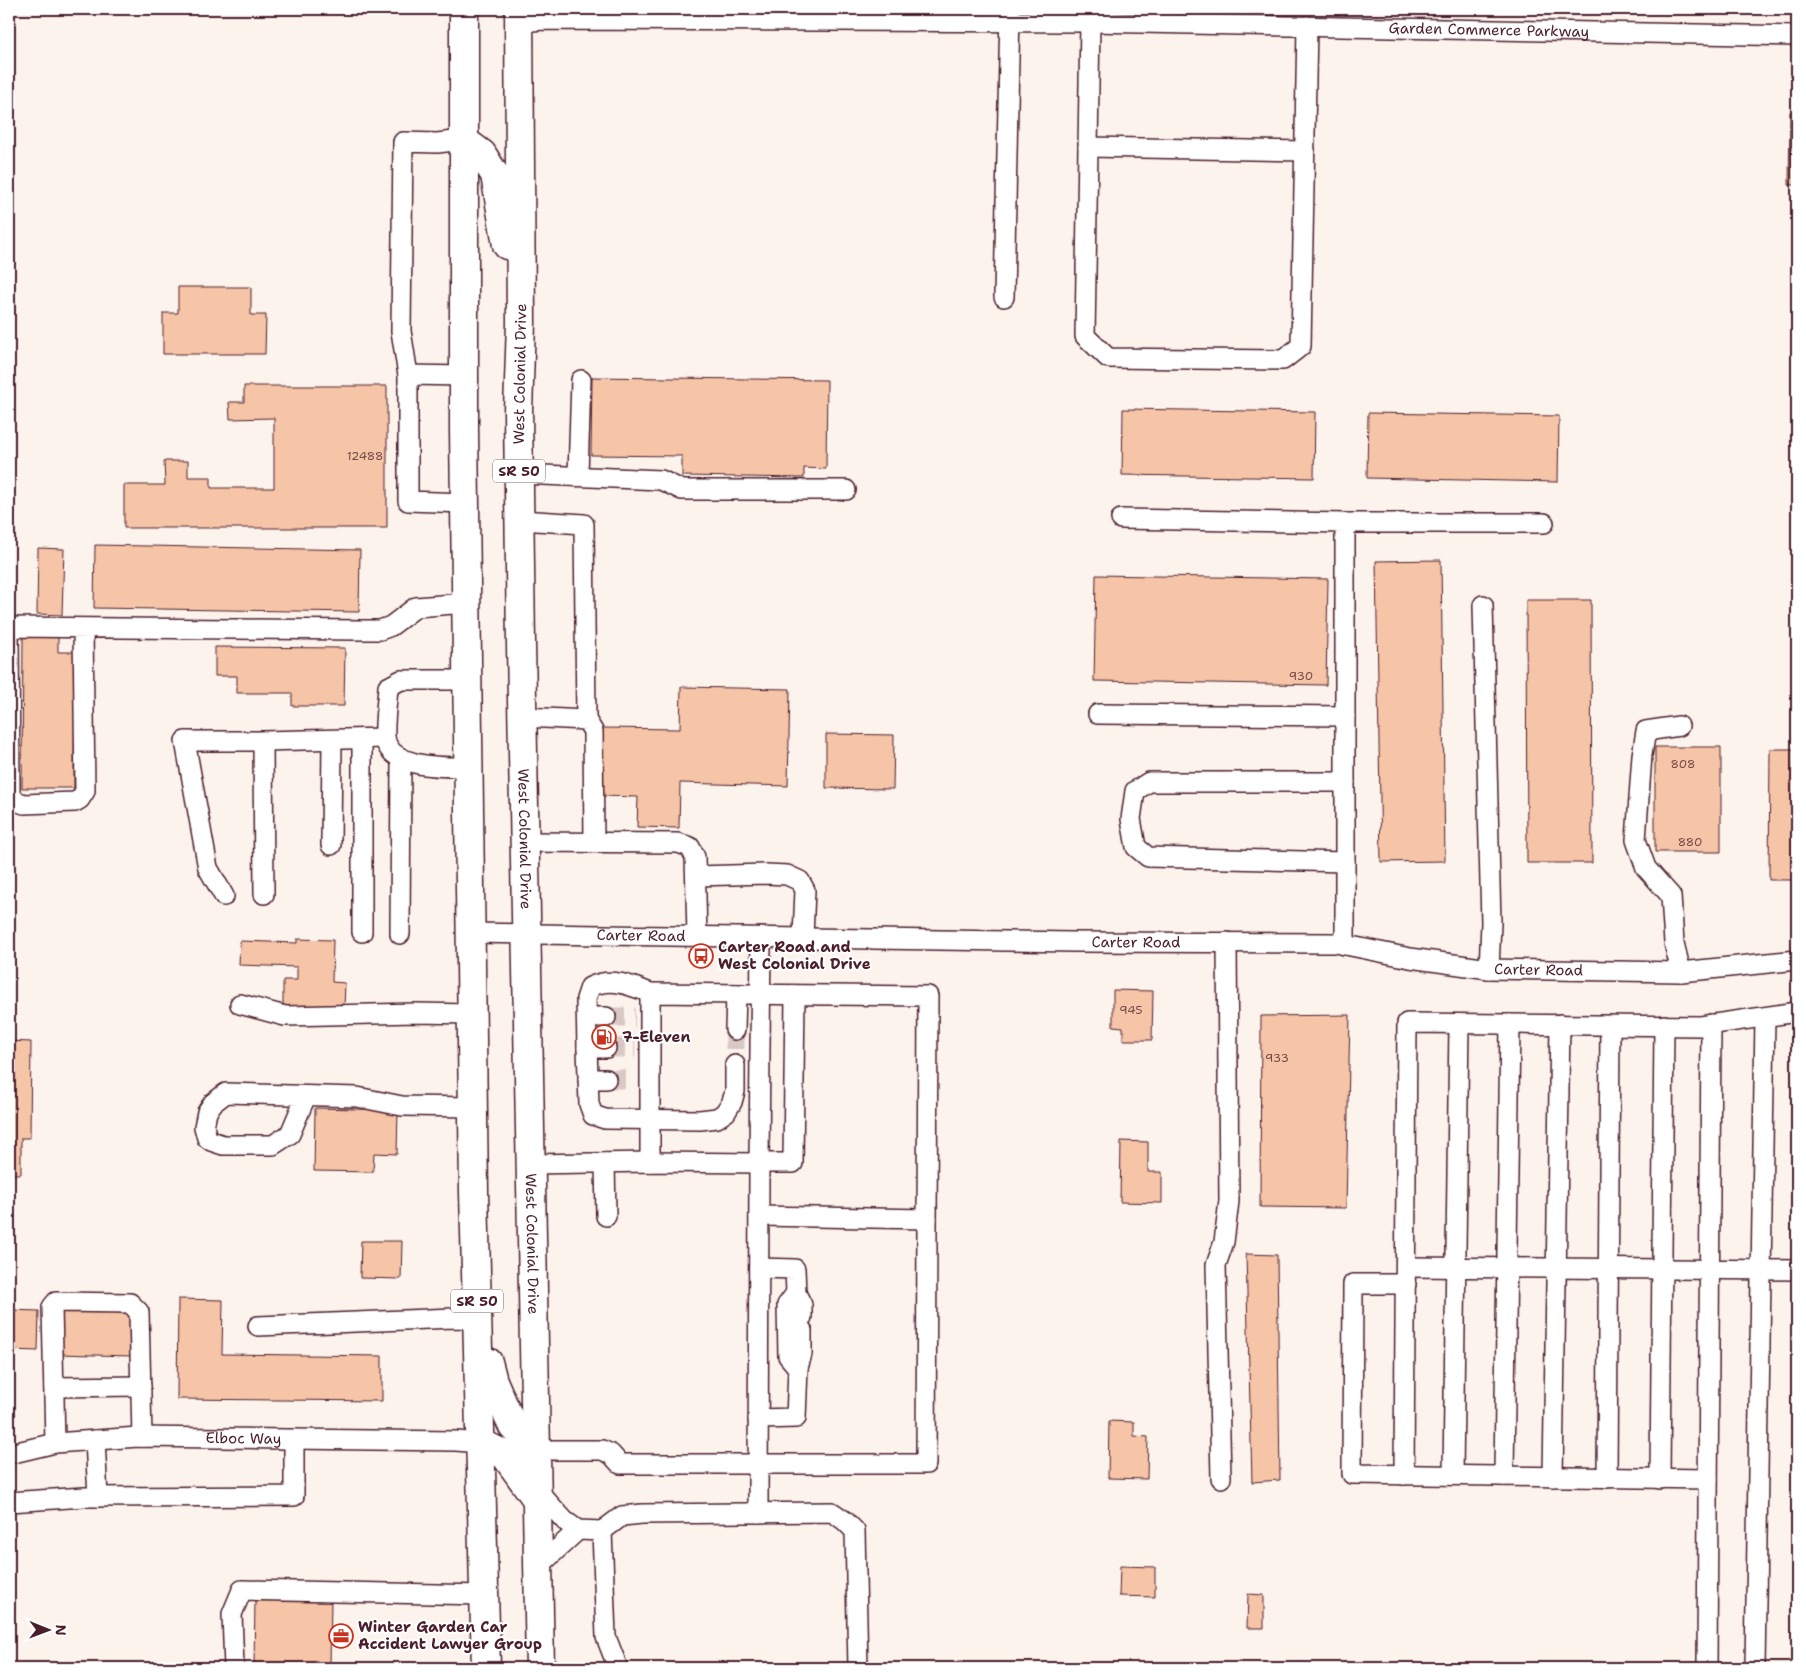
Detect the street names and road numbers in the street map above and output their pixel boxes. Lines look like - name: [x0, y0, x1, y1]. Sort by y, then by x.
- street label: Garden Commerce Parkway: [1388, 18, 1589, 42]
- street label: West Colonial Drive: [509, 303, 531, 445]
- road number: SR 50: [493, 460, 545, 482]
- street label: West Colonial Drive: [513, 768, 536, 910]
- street label: Carter Road: [596, 925, 686, 946]
- street label: Carter Road: [1091, 932, 1181, 952]
- street label: Carter Road: [1494, 959, 1584, 980]
- street label: West Colonial Drive: [521, 1173, 543, 1315]
- road number: SR 50: [451, 1290, 503, 1312]
- street label: Elboc Way: [205, 1428, 282, 1449]

